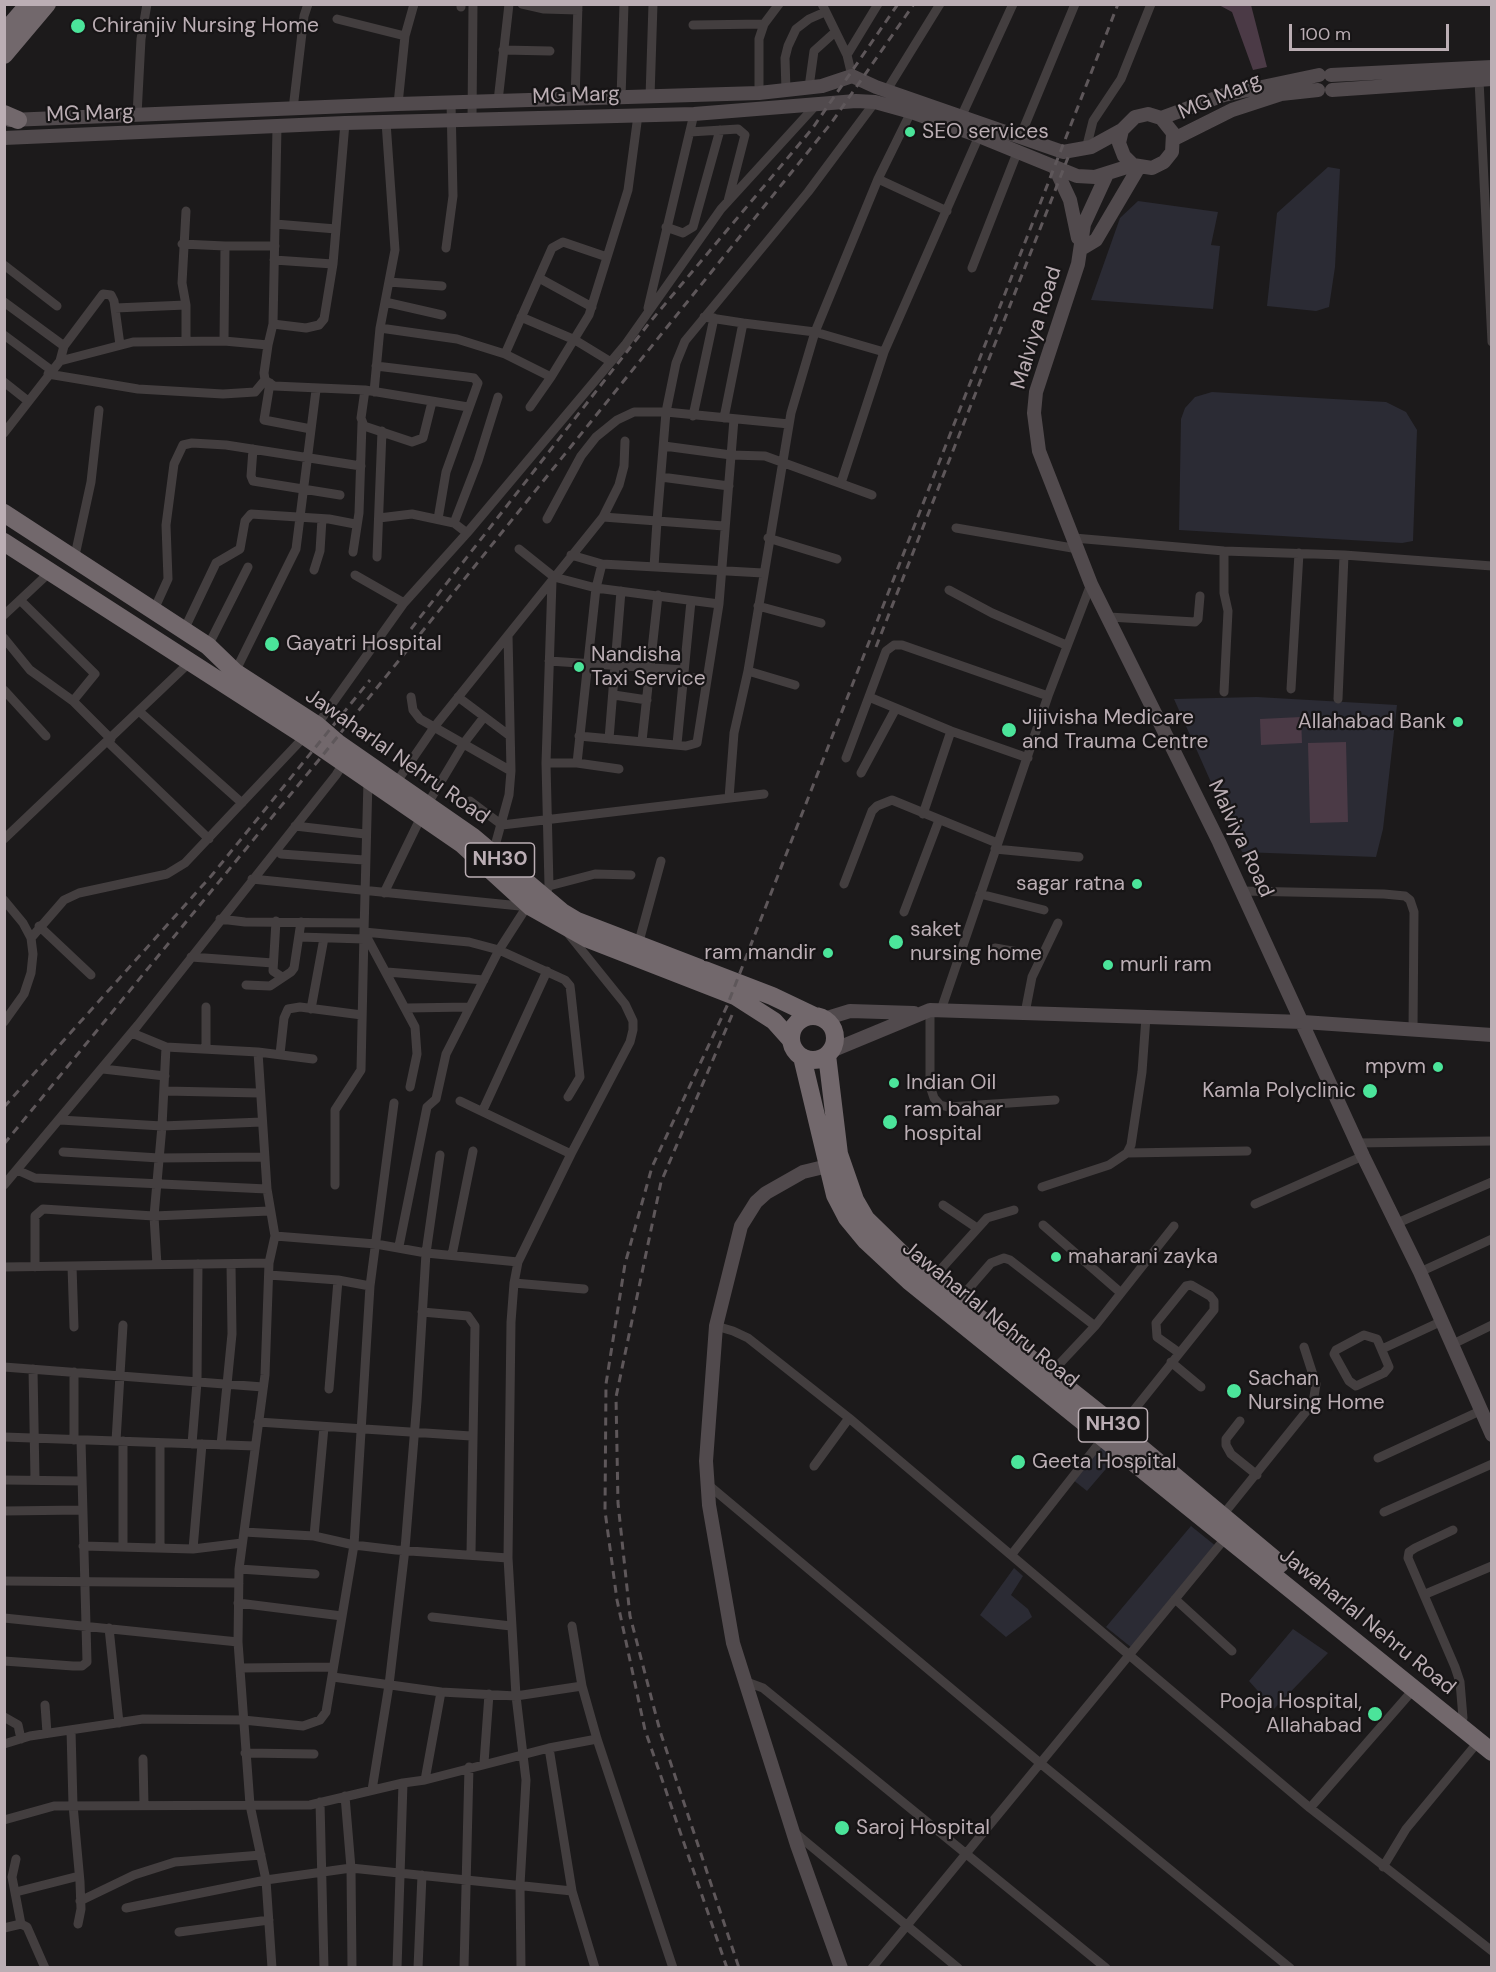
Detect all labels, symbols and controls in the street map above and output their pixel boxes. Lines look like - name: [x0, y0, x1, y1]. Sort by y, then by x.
- scale bar: [1292, 12, 1452, 50]
- place label: Chiranjiv Nursing Home: [92, 13, 319, 39]
- marker: Chiranjiv Nursing Home: [69, 17, 87, 35]
- text: 100 m: [1300, 22, 1351, 46]
- street label: MG Marg: [1175, 68, 1265, 126]
- street label: MG Marg: [532, 82, 620, 110]
- street label: MG Marg: [46, 100, 134, 128]
- place label: SEO services: [922, 119, 1049, 145]
- marker: SEO services: [903, 125, 917, 139]
- street label: Malviya Road: [1006, 264, 1068, 392]
- place label: Gayatri Hospital: [286, 631, 442, 657]
- marker: Gayatri Hospital: [263, 635, 281, 653]
- place label: Nandisha Taxi Service: [591, 642, 706, 692]
- marker: Nandisha Taxi Service: [572, 660, 586, 674]
- street label: Jawaharlal Nehru Road: [300, 684, 494, 830]
- place label: Jijivisha Medicare and Trauma Centre: [1022, 705, 1208, 755]
- place label: Allahabad Bank: [1298, 709, 1446, 735]
- marker: Allahabad Bank: [1451, 715, 1465, 729]
- marker: Jijivisha Medicare and Trauma Centre: [1000, 721, 1018, 739]
- street label: Malviya Road: [1202, 776, 1278, 902]
- road number: NH30: [466, 843, 534, 877]
- place label: sagar ratna: [1016, 871, 1125, 897]
- marker: sagar ratna: [1130, 877, 1144, 891]
- place label: saket nursing home: [910, 917, 1042, 967]
- marker: saket nursing home: [887, 933, 905, 951]
- place label: ram mandir: [704, 940, 816, 966]
- marker: ram mandir: [821, 946, 835, 960]
- place label: murli ram: [1120, 952, 1212, 978]
- marker: murli ram: [1101, 958, 1115, 972]
- place label: mpvm: [1365, 1054, 1426, 1080]
- marker: mpvm: [1431, 1060, 1445, 1074]
- place label: Indian Oil: [906, 1070, 996, 1096]
- marker: Indian Oil: [887, 1076, 901, 1090]
- place label: Kamla Polyclinic: [1202, 1078, 1356, 1104]
- marker: Kamla Polyclinic: [1361, 1082, 1379, 1100]
- place label: ram bahar hospital: [904, 1097, 1003, 1147]
- marker: ram bahar hospital: [881, 1113, 899, 1131]
- street label: Jawaharlal Nehru Road: [897, 1236, 1083, 1394]
- place label: maharani zayka: [1068, 1244, 1218, 1270]
- marker: maharani zayka: [1049, 1250, 1063, 1264]
- place label: Sachan Nursing Home: [1248, 1366, 1385, 1416]
- marker: Sachan Nursing Home: [1225, 1382, 1243, 1400]
- road number: NH30: [1078, 1408, 1148, 1442]
- place label: Geeta Hospital: [1032, 1449, 1176, 1475]
- marker: Geeta Hospital: [1009, 1453, 1027, 1471]
- street label: Jawaharlal Nehru Road: [1274, 1543, 1460, 1701]
- place label: Pooja Hospital, Allahabad: [1220, 1689, 1362, 1739]
- marker: Pooja Hospital, Allahabad: [1366, 1705, 1384, 1723]
- place label: Saroj Hospital: [856, 1815, 990, 1841]
- marker: Saroj Hospital: [833, 1819, 851, 1837]

